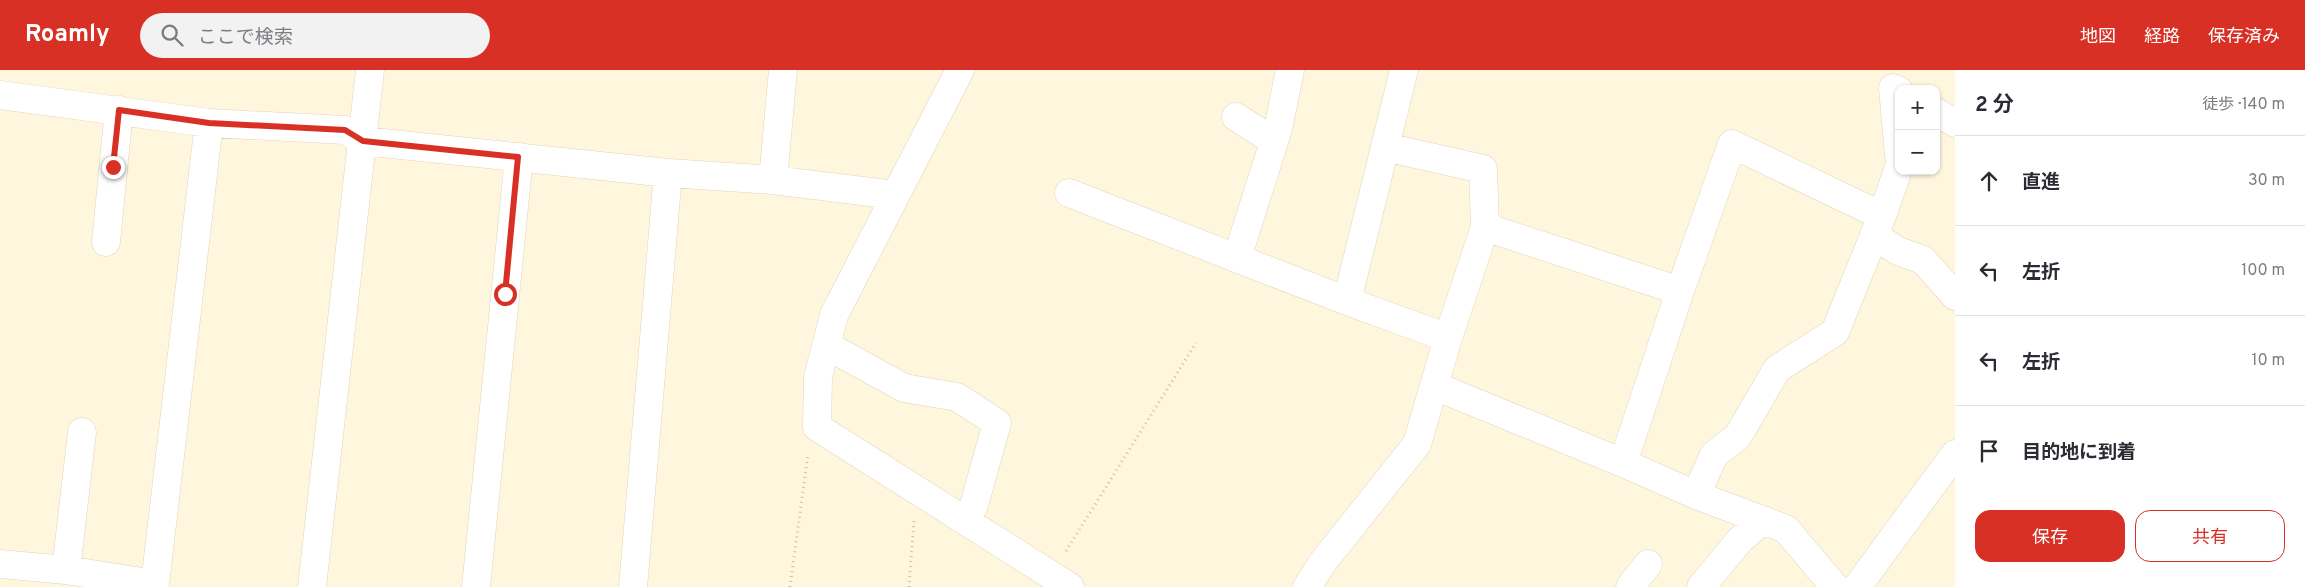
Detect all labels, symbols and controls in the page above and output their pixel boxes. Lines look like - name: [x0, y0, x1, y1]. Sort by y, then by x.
- search box: [140, 13, 490, 58]
- text: Roamly: [25, 20, 110, 50]
- icon: search: [158, 21, 186, 49]
- text: ここで検索: [198, 26, 293, 50]
- text: 地図: [2080, 26, 2116, 49]
- text: 経路: [2144, 26, 2180, 49]
- text: 保存済み: [2208, 26, 2280, 49]
- map controls: [1895, 85, 1940, 175]
- button: +: [1895, 85, 1940, 130]
- text: 2 分: [1975, 92, 2014, 119]
- text: 徒歩 · 140 m: [2202, 95, 2285, 115]
- button: −: [1895, 130, 1940, 175]
- route end: [102, 156, 125, 179]
- icon: ahead: [1975, 167, 2003, 195]
- text: 直進: [2022, 171, 2060, 195]
- text: 30 m: [2248, 171, 2285, 191]
- icon: left: [1975, 257, 2003, 285]
- text: 左折: [2022, 261, 2060, 285]
- text: 100 m: [2241, 261, 2285, 281]
- route start: [494, 283, 517, 306]
- icon: left: [1975, 347, 2003, 375]
- text: 左折: [2022, 351, 2060, 375]
- text: 10 m: [2251, 351, 2285, 371]
- icon: arrive: [1975, 437, 2003, 465]
- text: 目的地に到着: [2022, 441, 2136, 465]
- button: 保存: [1975, 510, 2125, 562]
- button: 共有: [2135, 510, 2285, 562]

